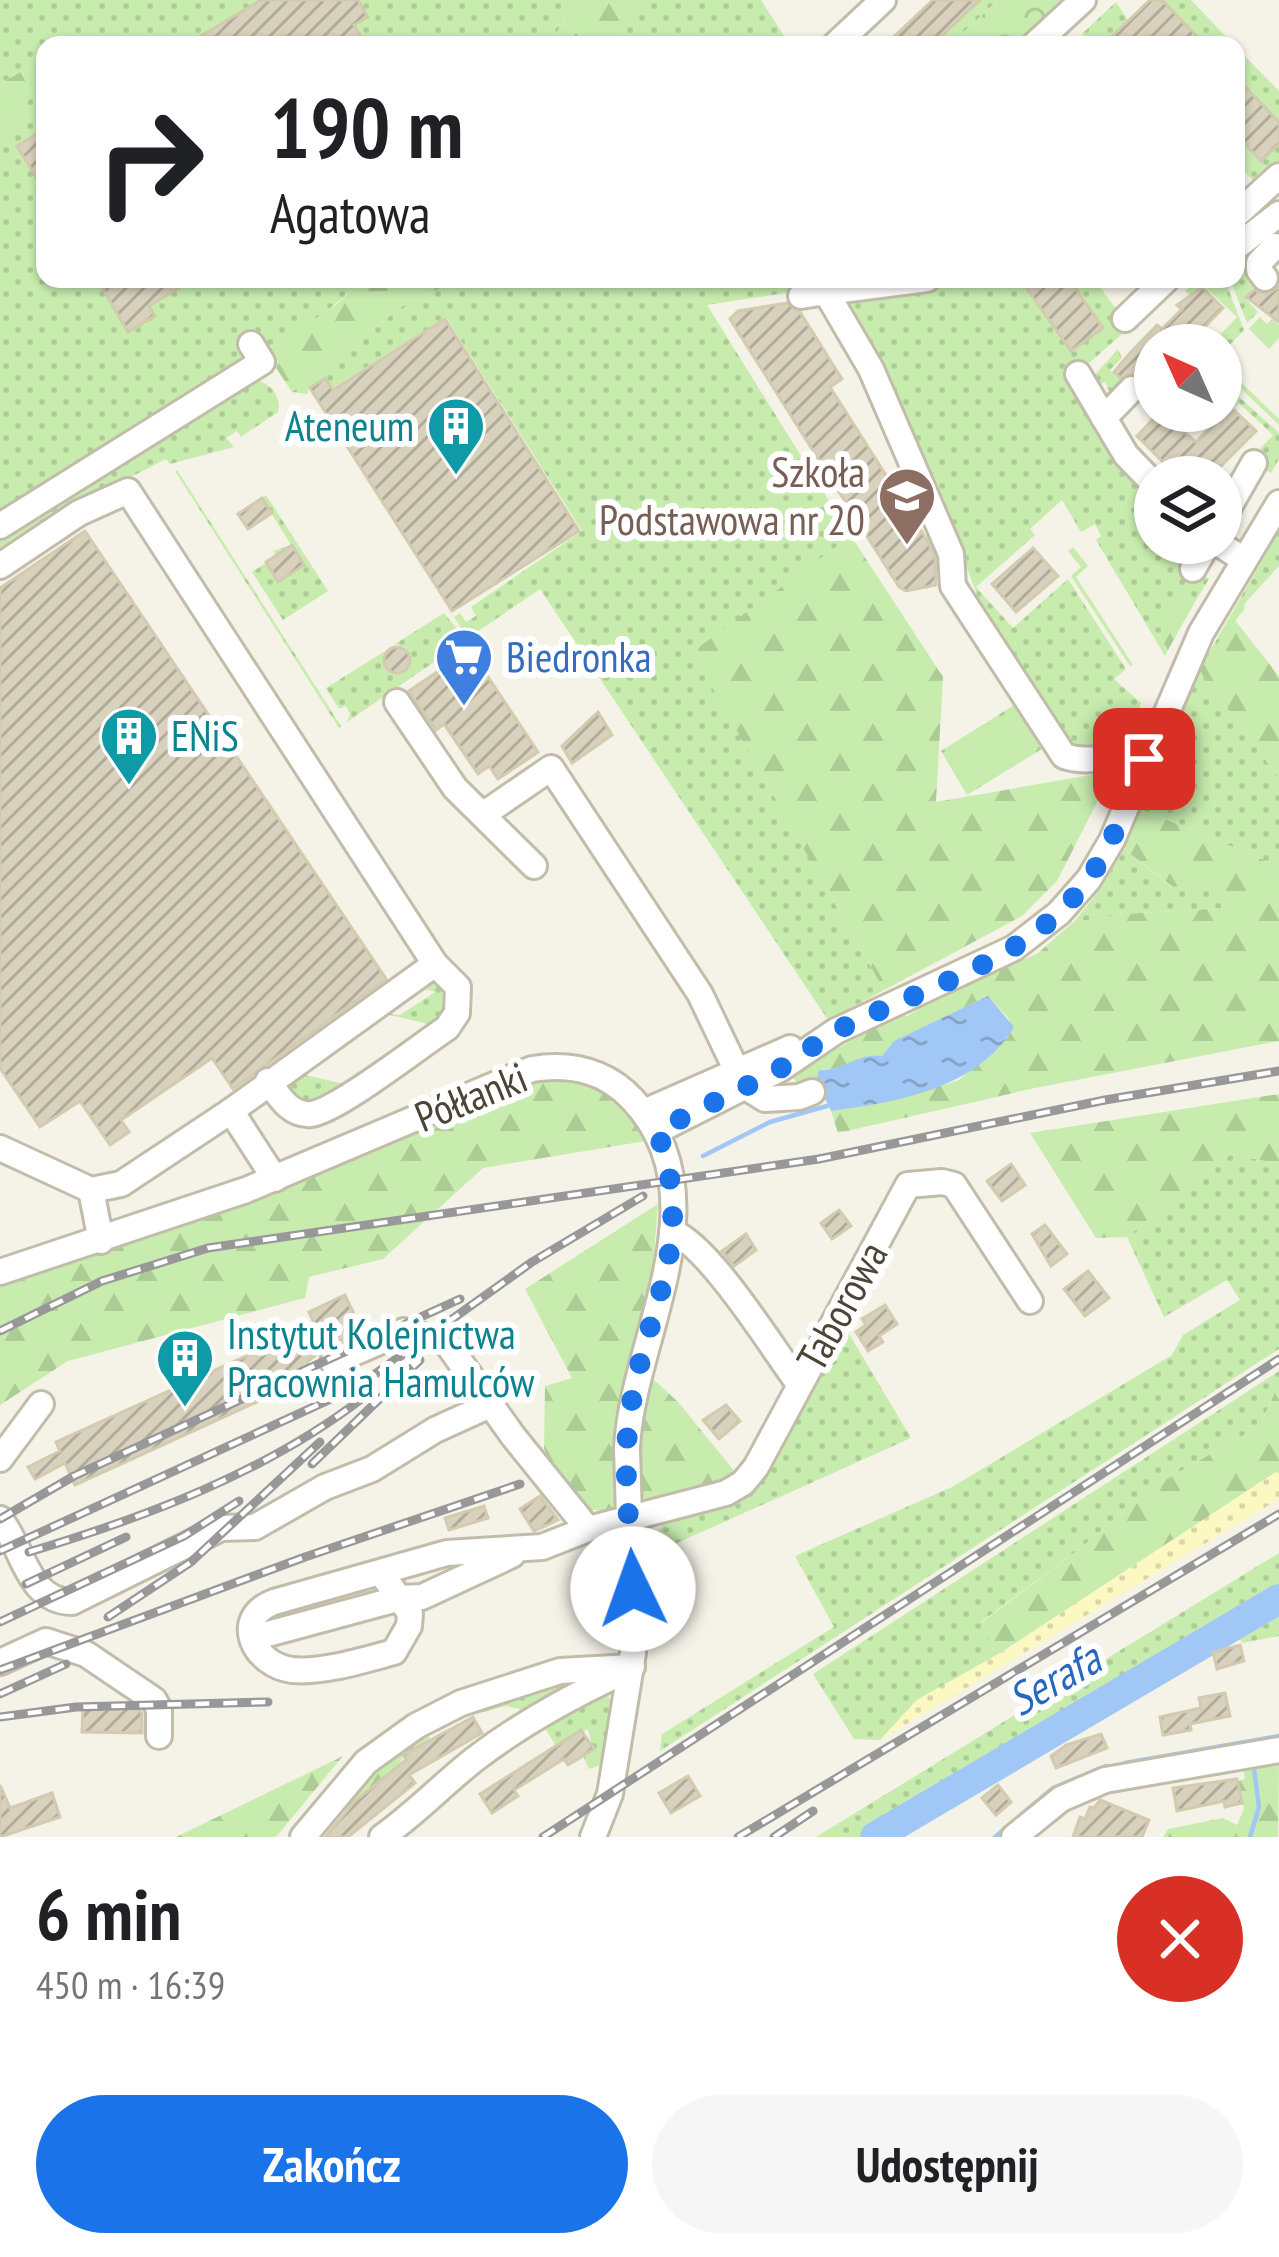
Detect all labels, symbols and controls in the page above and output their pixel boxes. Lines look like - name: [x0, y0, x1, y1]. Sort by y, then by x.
- text: 190 m: [270, 72, 463, 181]
- icon: right: [72, 84, 228, 240]
- text: Agatowa: [270, 178, 431, 248]
- north arrow: [1134, 324, 1242, 432]
- map controls: [1134, 324, 1242, 564]
- building icon: Ateneum: [425, 395, 487, 477]
- place label: Ateneum: [285, 398, 414, 453]
- place label: Szkoła Podstawowa nr 20: [599, 444, 865, 547]
- button: layers: [1134, 456, 1242, 564]
- school or university icon: Szkoła Podstawowa nr 20: [876, 465, 938, 547]
- supermarket icon: Biedronka: [433, 626, 495, 708]
- place label: Biedronka: [506, 629, 652, 684]
- building icon: ENiS: [98, 705, 160, 787]
- place label: ENiS: [171, 708, 239, 763]
- pin: [1093, 708, 1195, 810]
- icon: arrive: [1111, 726, 1177, 792]
- street label: Półłanki: [407, 1049, 535, 1144]
- street label: Taborowa: [784, 1232, 899, 1380]
- place label: Instytut Kolejnictwa Pracownia Hamulców: [227, 1306, 535, 1409]
- building icon: Instytut Kolejnictwa Pracownia Hamulców: [154, 1327, 216, 1409]
- position arrow: [570, 1526, 696, 1652]
- water label: Serafa: [997, 1628, 1112, 1728]
- text: 6 min: [36, 1867, 181, 1960]
- button: close: [1117, 1876, 1243, 2002]
- text: 450 m · 16:39: [36, 1959, 225, 2010]
- button: Zakończ: [36, 2095, 628, 2233]
- button: Udostępnij: [652, 2095, 1243, 2233]

